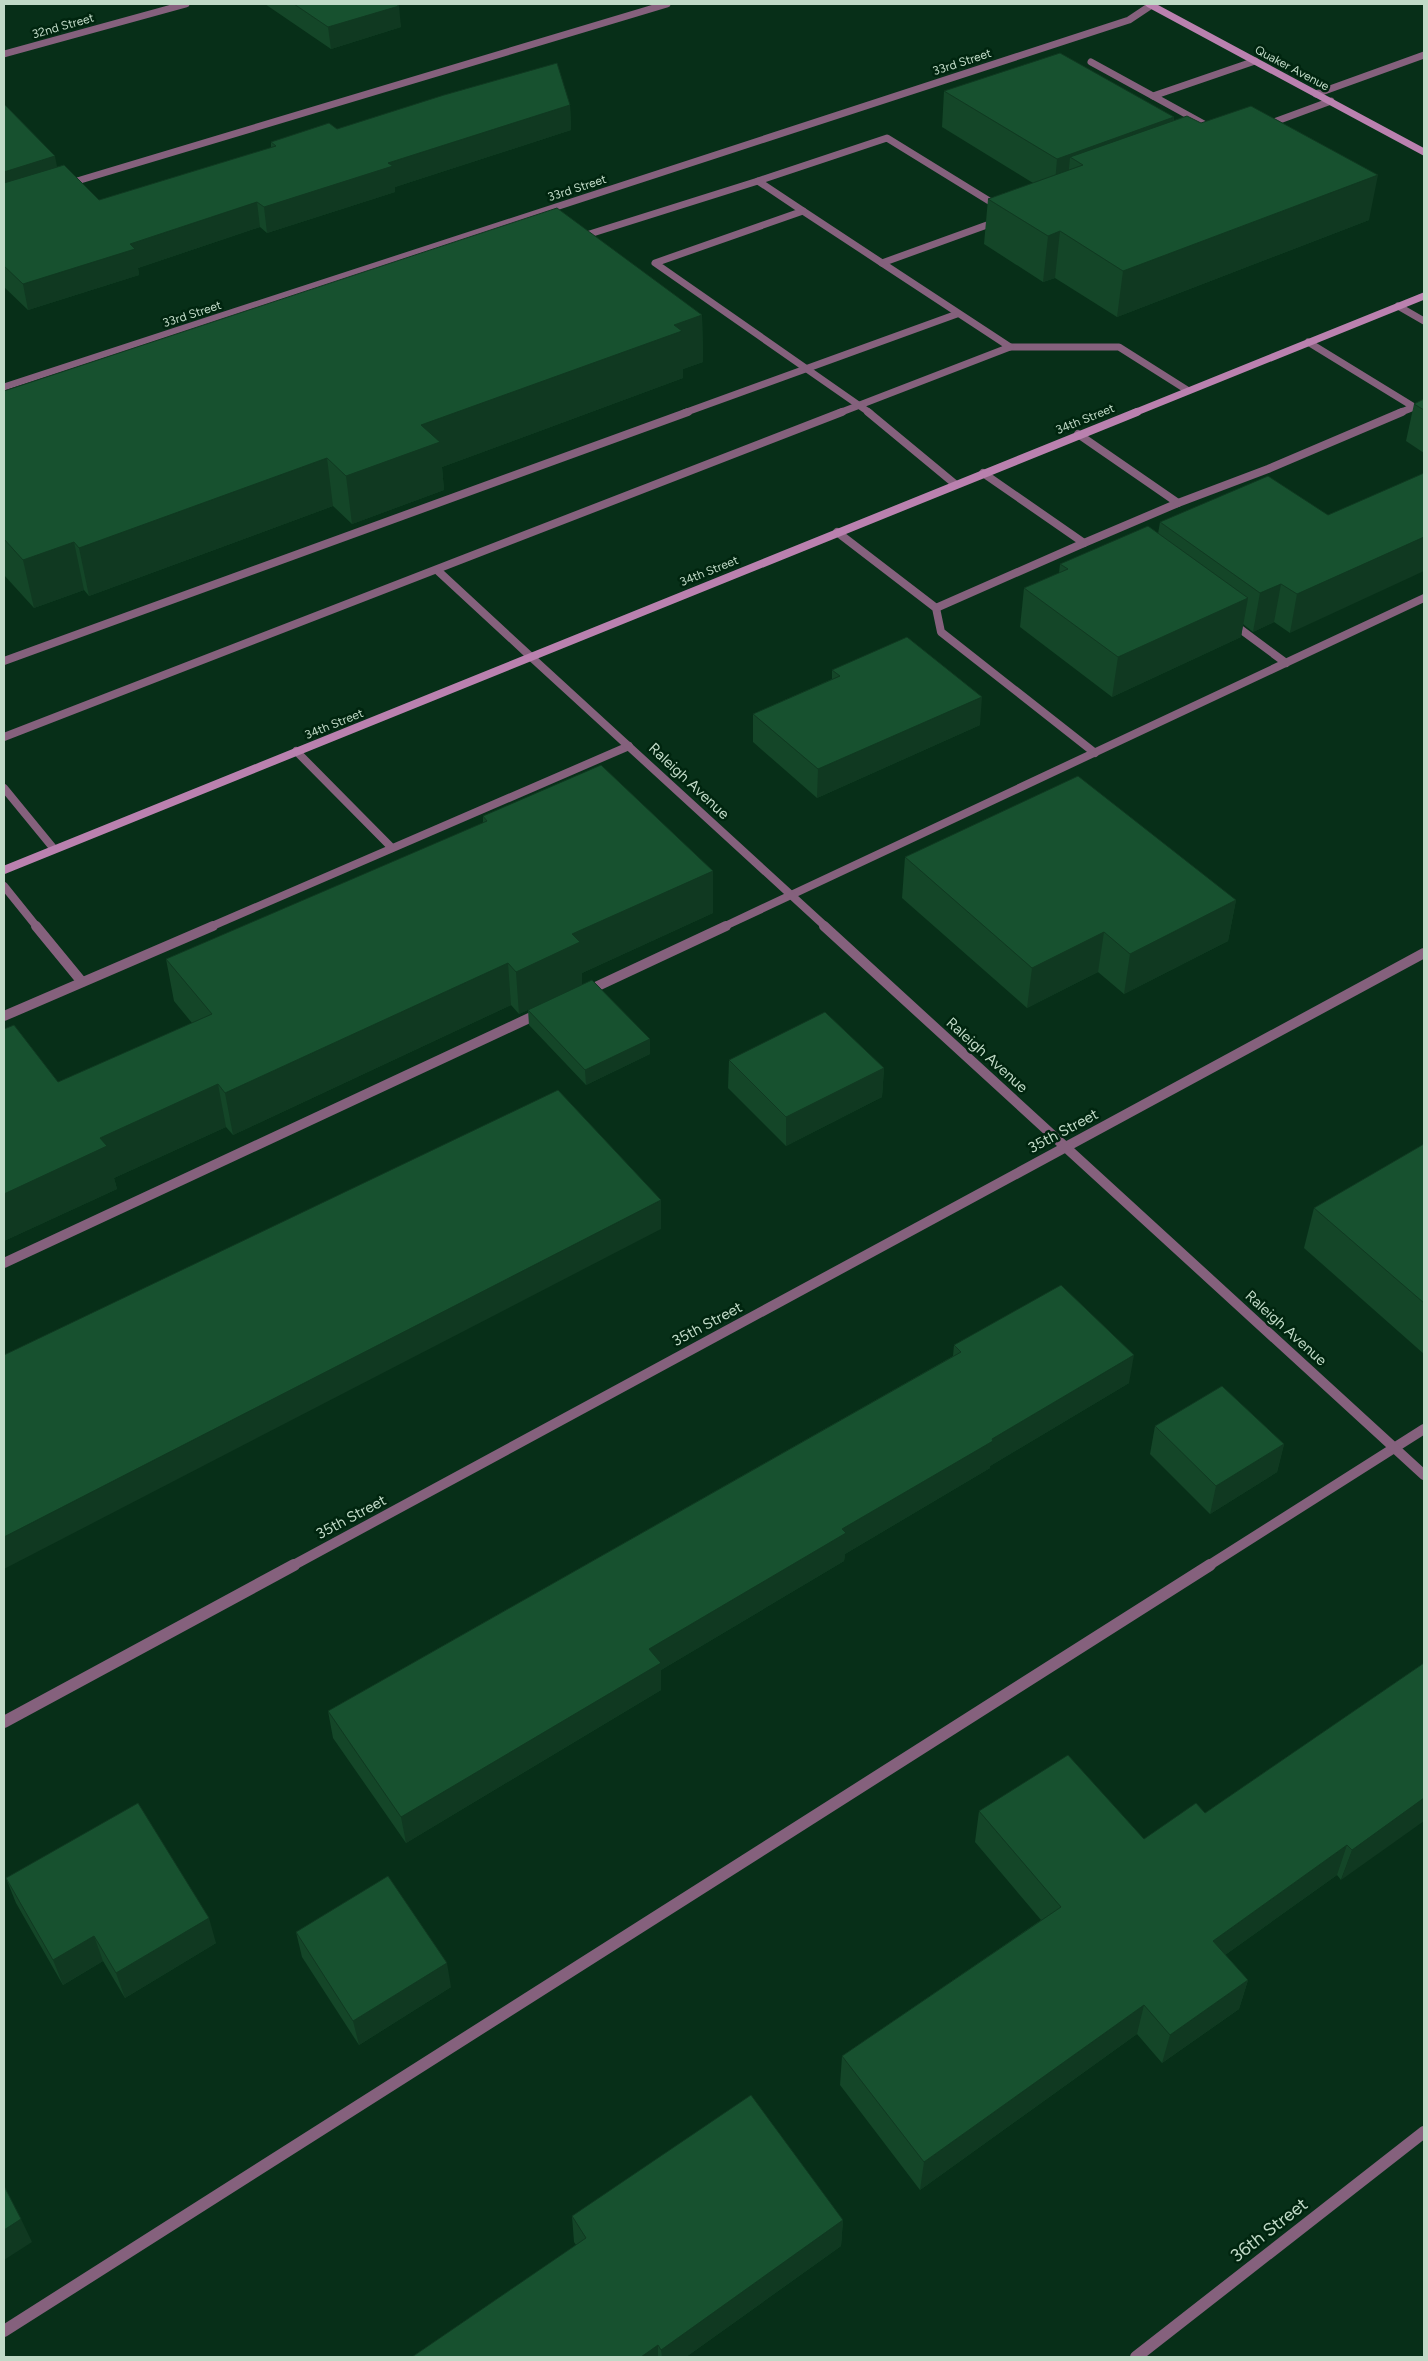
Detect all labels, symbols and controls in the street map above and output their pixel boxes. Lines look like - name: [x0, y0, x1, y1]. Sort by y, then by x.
- street label: 32nd Street: [31, 10, 96, 41]
- street label: Quaker Avenue: [1252, 43, 1332, 94]
- street label: 33rd Street: [931, 46, 993, 78]
- street label: 33rd Street: [546, 172, 608, 204]
- street label: 33rd Street: [161, 298, 223, 330]
- street label: 34th Street: [1054, 401, 1117, 437]
- street label: 34th Street: [678, 553, 741, 589]
- street label: 34th Street: [303, 706, 366, 742]
- street label: Raleigh Avenue: [645, 739, 733, 823]
- street label: Raleigh Avenue: [942, 1014, 1032, 1096]
- street label: 35th Street: [1025, 1105, 1101, 1157]
- street label: Raleigh Avenue: [1241, 1287, 1331, 1369]
- street label: 35th Street: [669, 1298, 745, 1350]
- street label: 35th Street: [313, 1491, 389, 1543]
- street label: 36th Street: [1226, 2193, 1312, 2267]

